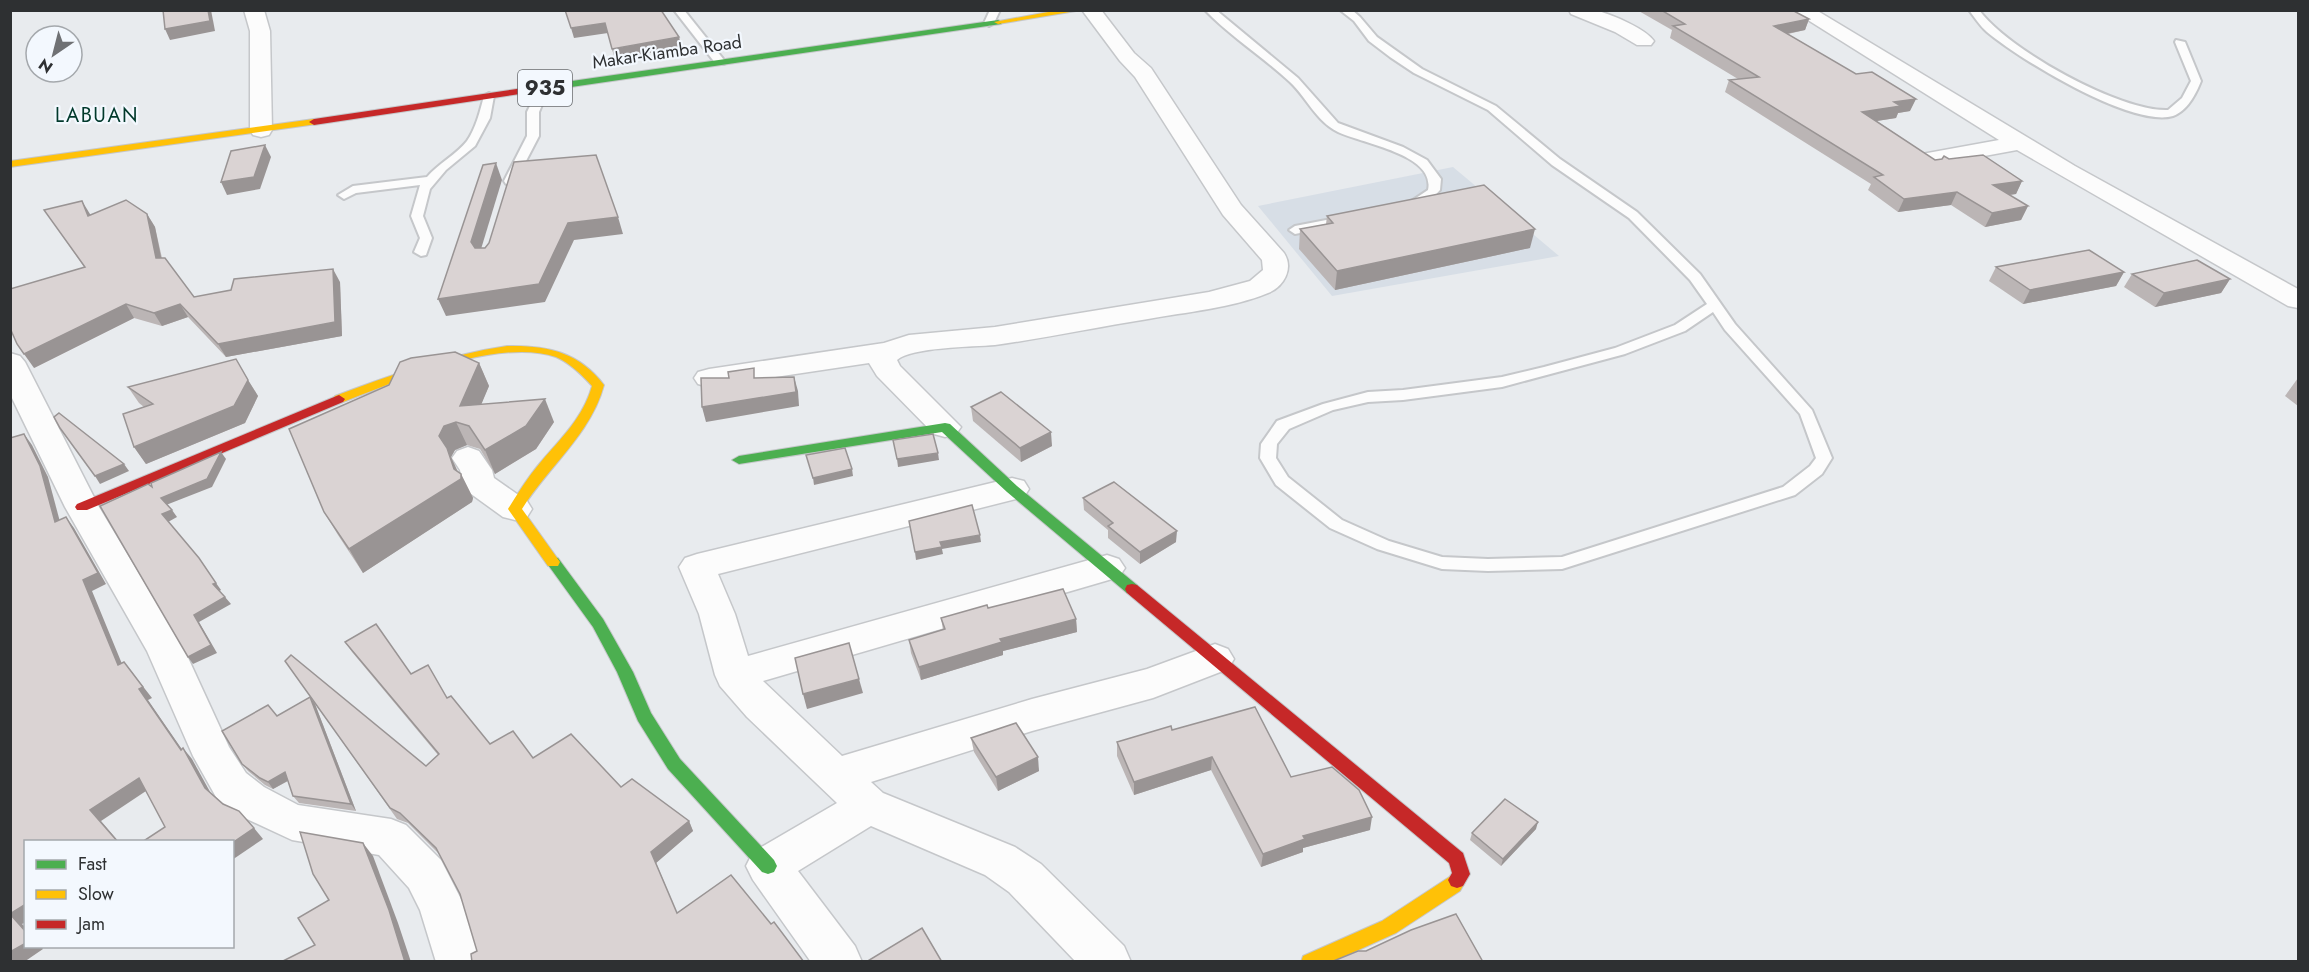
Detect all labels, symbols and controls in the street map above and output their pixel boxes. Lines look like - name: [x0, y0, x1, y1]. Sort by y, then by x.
- north arrow: [24, 24, 84, 84]
- street label: Makar-Kiamba Road: [591, 29, 743, 75]
- text: N: [34, 53, 57, 79]
- road number: 935: [518, 70, 572, 106]
- district label: LABUAN: [55, 101, 139, 130]
- legend: [24, 840, 234, 948]
- text: Fast: [78, 851, 107, 877]
- text: Slow: [78, 881, 115, 907]
- text: Jam: [76, 911, 105, 937]

